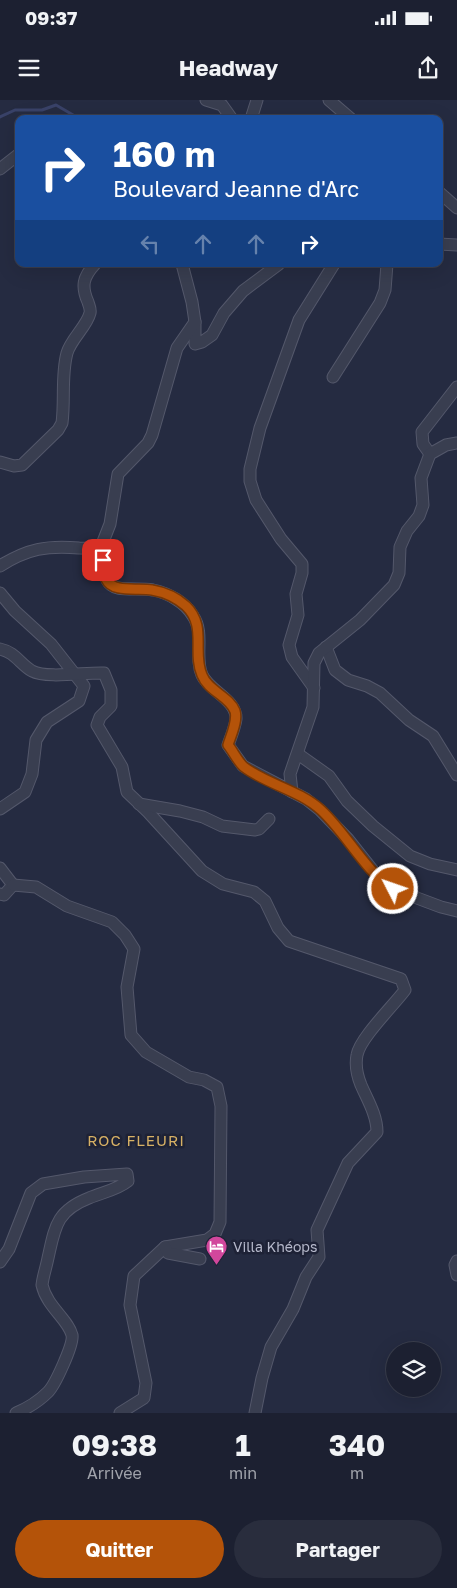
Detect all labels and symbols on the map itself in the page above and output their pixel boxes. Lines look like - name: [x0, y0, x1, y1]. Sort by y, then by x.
- pin: [82, 539, 124, 581]
- position arrow: [366, 862, 418, 914]
- district label: ROC FLEURI: [87, 1131, 185, 1149]
- hotel icon: Villa Khéops: [205, 1234, 229, 1265]
- place label: Villa Khéops: [233, 1238, 317, 1255]

